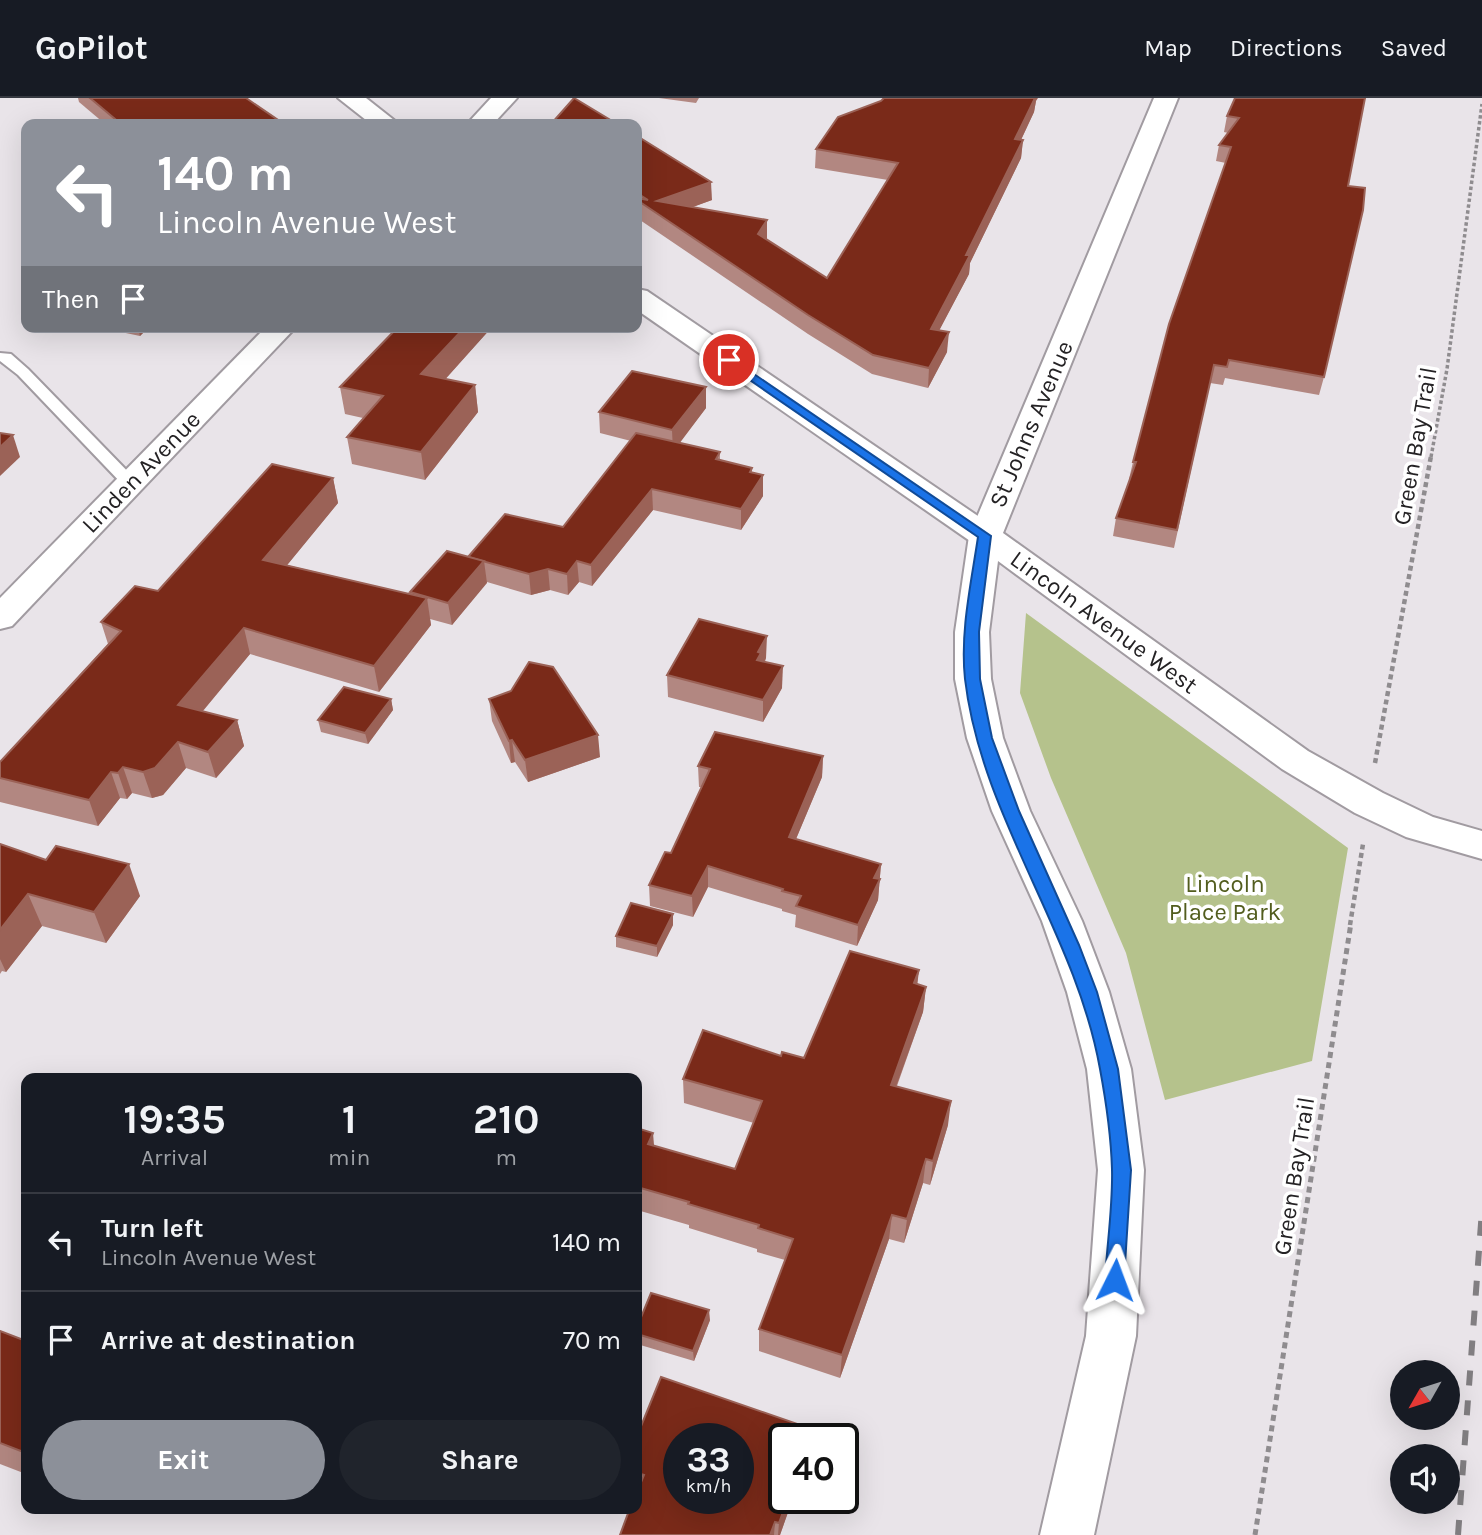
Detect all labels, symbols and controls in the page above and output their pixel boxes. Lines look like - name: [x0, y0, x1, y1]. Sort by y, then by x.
- text: GoPilot: [35, 29, 148, 67]
- text: Map: [1144, 34, 1192, 62]
- text: Directions: [1230, 34, 1343, 62]
- text: Saved: [1381, 34, 1447, 62]
- text: 140 m: [157, 145, 294, 202]
- icon: left: [42, 147, 133, 238]
- text: Lincoln Avenue West: [157, 204, 456, 241]
- icon: arrive: [114, 280, 152, 318]
- text: Then: [42, 284, 100, 315]
- pin: [699, 330, 759, 390]
- street label: St Johns Avenue: [983, 336, 1079, 512]
- icon: arrive: [710, 341, 748, 379]
- street label: Green Bay Trail: [1387, 365, 1443, 527]
- street label: Linden Avenue: [76, 405, 206, 539]
- street label: Lincoln Avenue West: [1005, 545, 1203, 699]
- park label: Lincoln Place Park: [1169, 870, 1281, 926]
- text: 19:35: [123, 1094, 226, 1144]
- text: 1: [342, 1094, 357, 1144]
- text: 210: [473, 1094, 540, 1144]
- street label: Green Bay Trail: [1268, 1095, 1320, 1257]
- text: Arrival: [141, 1144, 208, 1171]
- text: min: [328, 1144, 370, 1171]
- text: m: [495, 1144, 517, 1171]
- text: Turn left: [101, 1213, 203, 1244]
- icon: left: [42, 1223, 80, 1261]
- text: 140 m: [552, 1227, 621, 1258]
- position arrow: [1078, 1243, 1152, 1317]
- text: Lincoln Avenue West: [101, 1244, 316, 1271]
- icon: arrive: [42, 1321, 80, 1359]
- text: Arrive at destination: [101, 1325, 355, 1356]
- text: 70 m: [563, 1325, 621, 1356]
- north arrow: [1390, 1360, 1460, 1430]
- map controls: [1390, 1360, 1460, 1514]
- button: Exit: [42, 1420, 325, 1500]
- button: Share: [339, 1420, 621, 1500]
- speed limit sign: 40: [768, 1423, 859, 1514]
- text: 33: [687, 1439, 730, 1480]
- button: sound: [1390, 1444, 1460, 1514]
- text: km/h: [686, 1475, 731, 1497]

